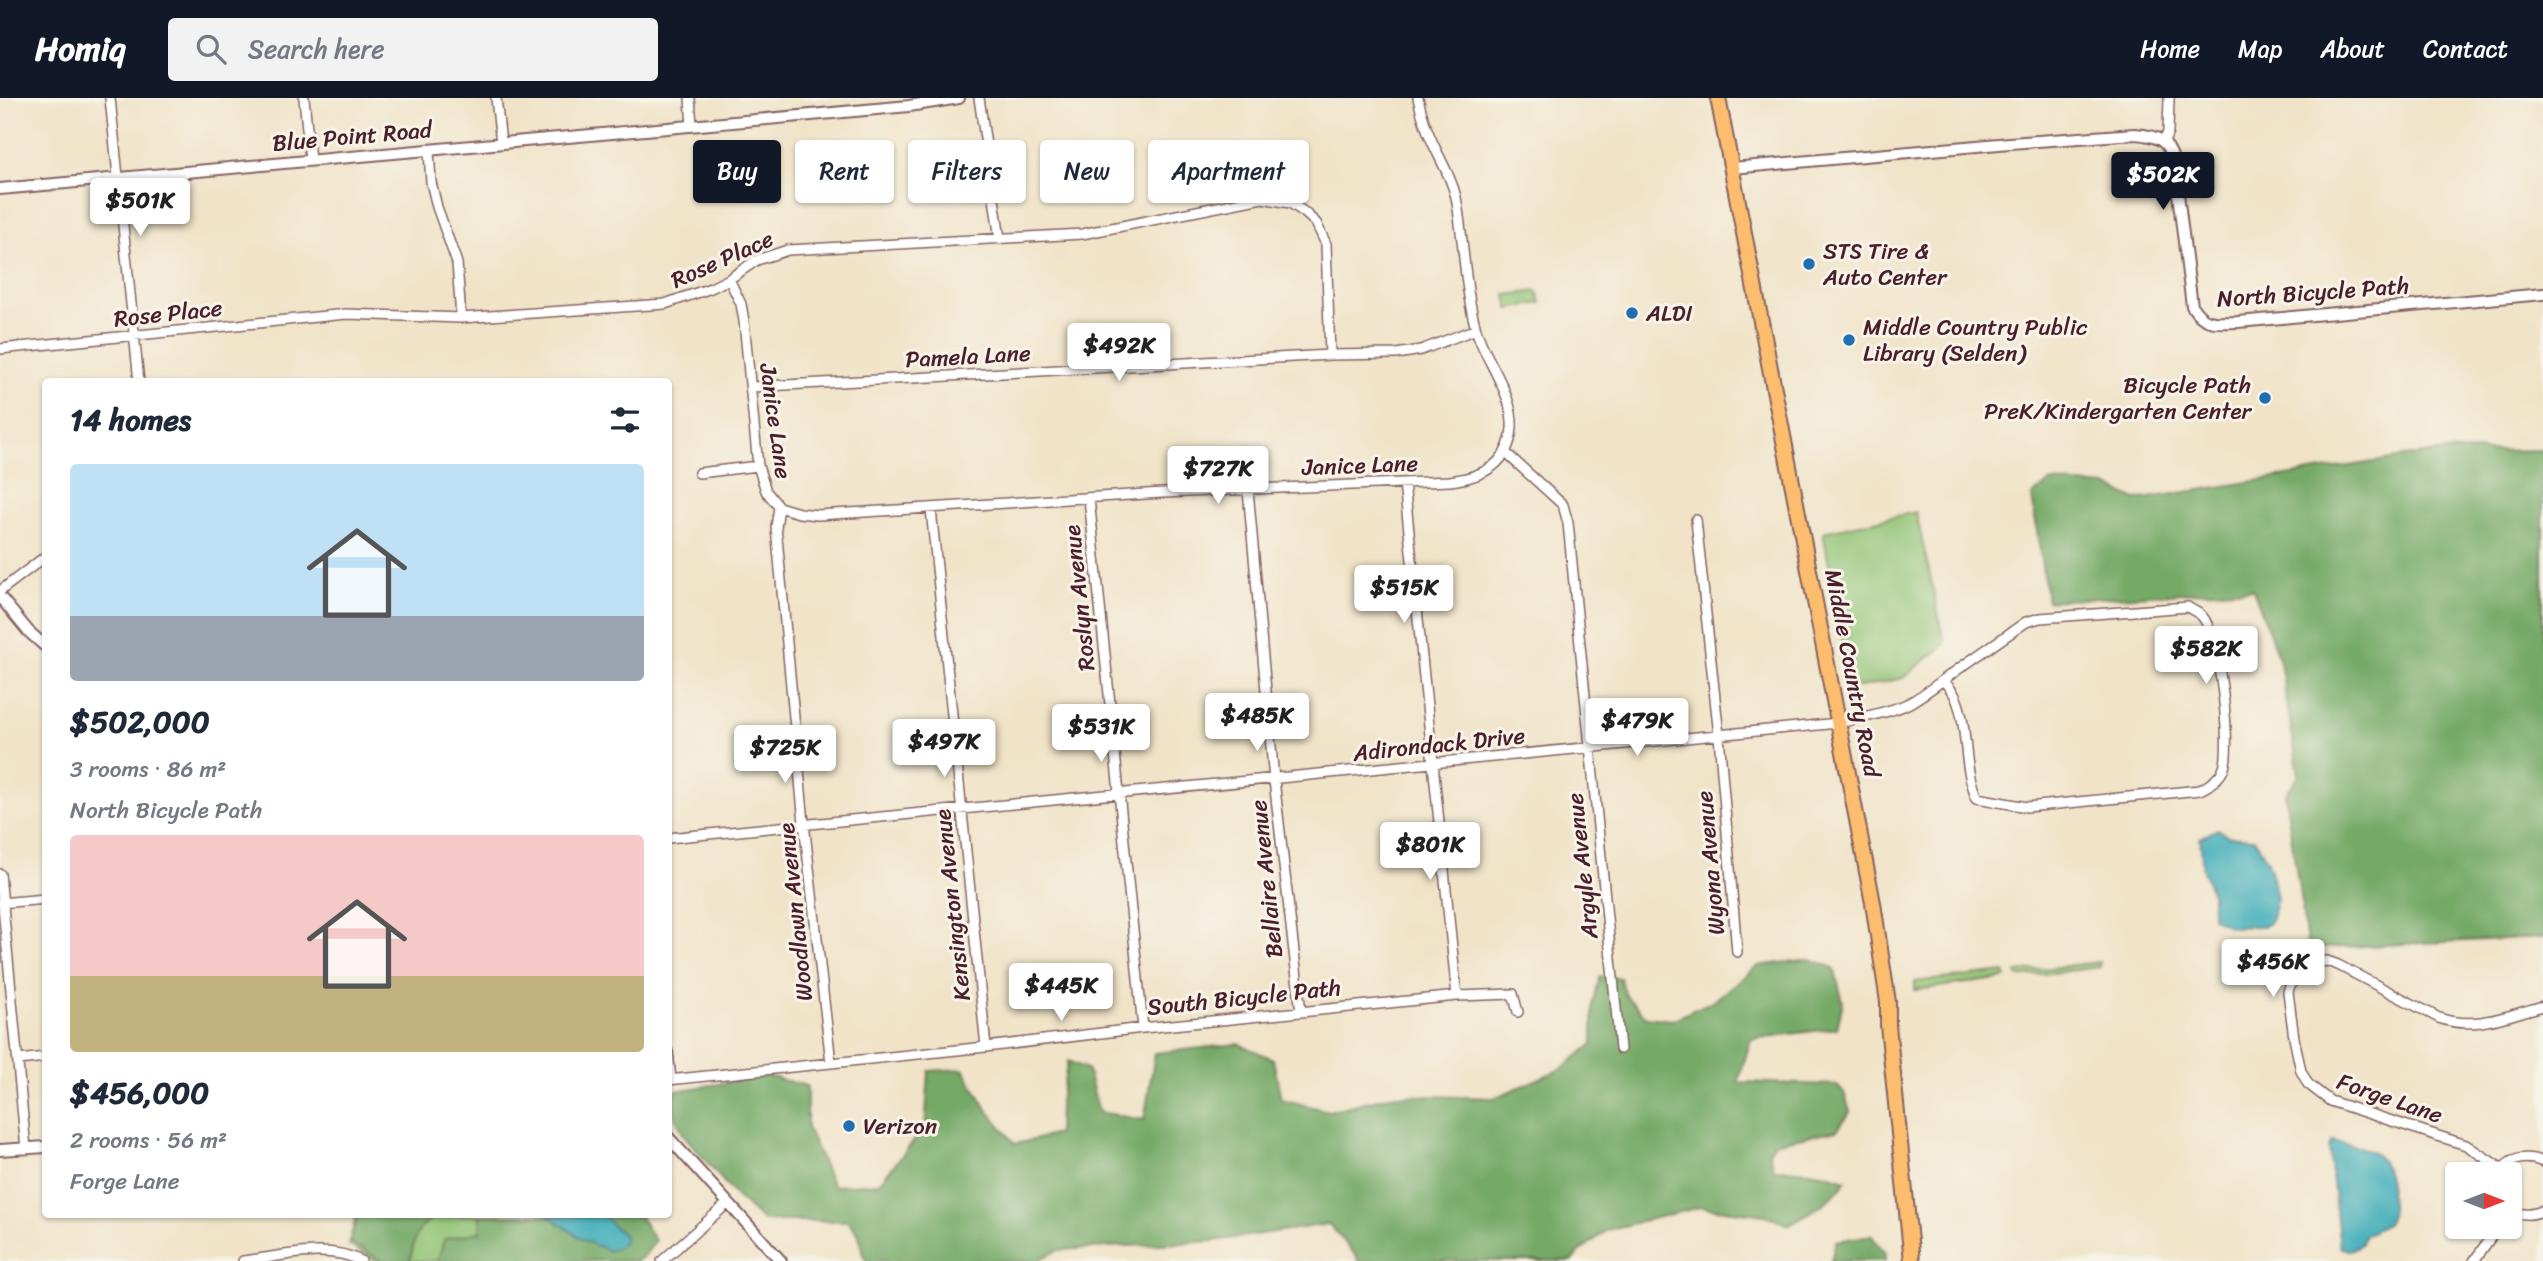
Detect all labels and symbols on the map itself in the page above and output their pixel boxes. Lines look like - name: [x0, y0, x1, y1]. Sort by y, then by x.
- street label: Blue Point Road: [271, 109, 435, 164]
- pin: $502K: [2114, 152, 2212, 212]
- pin: $501K: [91, 178, 189, 238]
- street label: Rose Place: [664, 219, 780, 300]
- place label: STS Tire & Auto Center: [1822, 231, 1948, 298]
- marker: STS Tire & Auto Center: [1801, 256, 1817, 272]
- street label: North Bicycle Path: [2216, 265, 2410, 320]
- street label: Rose Place: [112, 287, 225, 340]
- place label: ALDI: [1645, 293, 1693, 334]
- marker: ALDI: [1624, 305, 1640, 321]
- place label: Middle Country Public Library (Selden): [1863, 307, 2088, 374]
- pin: $492K: [1070, 324, 1168, 383]
- marker: Middle Country Public Library (Selden): [1841, 332, 1857, 348]
- street label: Pamela Lane: [904, 333, 1032, 380]
- street label: Janice Lane: [747, 360, 804, 482]
- place label: Bicycle Path PreK/Kindergarten Center: [1984, 365, 2253, 432]
- marker: Bicycle Path PreK/Kindergarten Center: [2257, 390, 2273, 406]
- street label: Janice Lane: [1300, 443, 1419, 488]
- pin: $727K: [1169, 446, 1267, 506]
- street label: Roslyn Avenue: [1051, 523, 1108, 673]
- pin: $515K: [1355, 566, 1453, 625]
- street label: Middle Country Road: [1812, 566, 1893, 782]
- pin: $582K: [2157, 626, 2255, 686]
- pin: $485K: [1208, 694, 1306, 753]
- pin: $479K: [1588, 698, 1686, 758]
- pin: $531K: [1052, 704, 1150, 764]
- street label: Adirondack Drive: [1350, 715, 1527, 774]
- pin: $497K: [895, 720, 993, 779]
- pin: $725K: [736, 726, 834, 785]
- street label: Wyona Avenue: [1684, 789, 1737, 937]
- street label: Argyle Avenue: [1554, 791, 1611, 942]
- street label: Bellaire Avenue: [1238, 798, 1295, 960]
- street label: Kensington Avenue: [922, 807, 983, 1003]
- street label: Woodlawn Avenue: [766, 821, 825, 1003]
- pin: $801K: [1381, 822, 1479, 882]
- pin: $456K: [2224, 940, 2322, 999]
- pin: $445K: [1012, 964, 1110, 1023]
- street label: South Bicycle Path: [1145, 967, 1343, 1028]
- street label: Forge Lane: [2331, 1061, 2448, 1136]
- place label: Verizon: [863, 1106, 938, 1147]
- marker: Verizon: [841, 1118, 857, 1134]
- north arrow: [2445, 1162, 2522, 1239]

